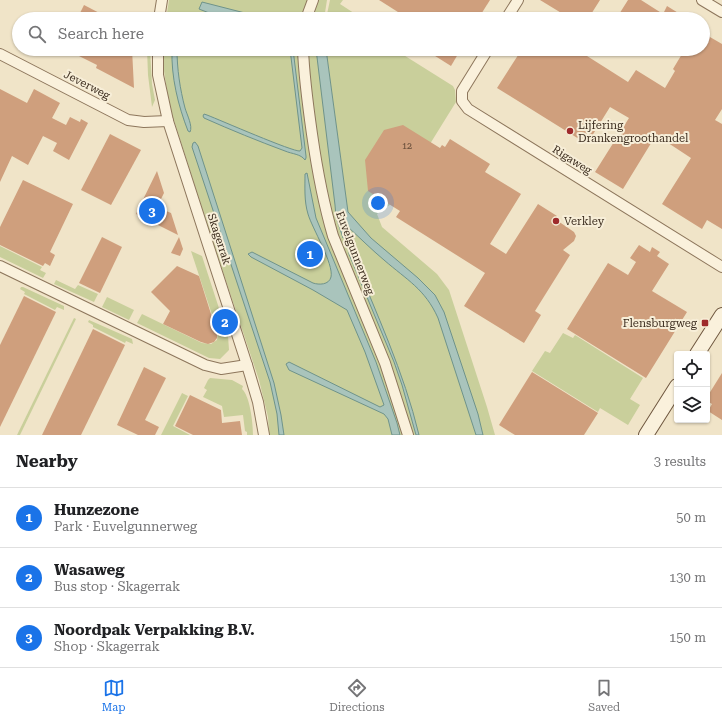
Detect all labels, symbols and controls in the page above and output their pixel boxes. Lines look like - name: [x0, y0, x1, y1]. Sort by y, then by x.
- search box: [12, 12, 710, 56]
- icon: search: [26, 23, 48, 45]
- text: Search here: [58, 25, 144, 43]
- street label: Jeverweg: [62, 68, 113, 102]
- place label: Lijfering Drankengroothandel: [578, 119, 689, 145]
- marker: Lijfering Drankengroothandel: [565, 126, 575, 136]
- house number: 12: [402, 141, 412, 151]
- street label: Rigaweg: [550, 143, 595, 178]
- your location: [368, 193, 388, 213]
- pin: 3: [139, 196, 165, 226]
- street label: Euvelgunnerweg: [333, 209, 377, 297]
- street label: Skagerrak: [205, 212, 233, 266]
- place label: Verkley: [564, 215, 605, 228]
- marker: Verkley: [551, 216, 561, 226]
- pin: 1: [297, 239, 323, 269]
- pin: 2: [212, 307, 238, 337]
- place label: Flensburgweg: [623, 317, 698, 330]
- marker: Flensburgweg: [700, 318, 710, 328]
- map controls: [674, 351, 710, 423]
- button: locate: [674, 351, 710, 387]
- button: layers: [674, 387, 710, 423]
- text: Nearby: [16, 451, 78, 471]
- text: 3 results: [654, 454, 706, 469]
- text: Hunzezone: [54, 501, 139, 519]
- text: 1: [25, 510, 33, 525]
- text: 50 m: [676, 510, 706, 525]
- text: Park · Euvelgunnerweg: [54, 519, 197, 534]
- text: Wasaweg: [54, 561, 125, 579]
- text: 2: [25, 570, 33, 585]
- text: 130 m: [669, 570, 706, 585]
- text: Bus stop · Skagerrak: [54, 579, 180, 594]
- text: Noordpak Verpakking B.V.: [54, 621, 255, 639]
- text: 3: [25, 630, 33, 645]
- text: 150 m: [669, 630, 706, 645]
- text: Shop · Skagerrak: [54, 639, 160, 654]
- tab: Map: [102, 677, 125, 714]
- tab: Directions: [329, 677, 384, 714]
- tab: Saved: [588, 677, 620, 714]

